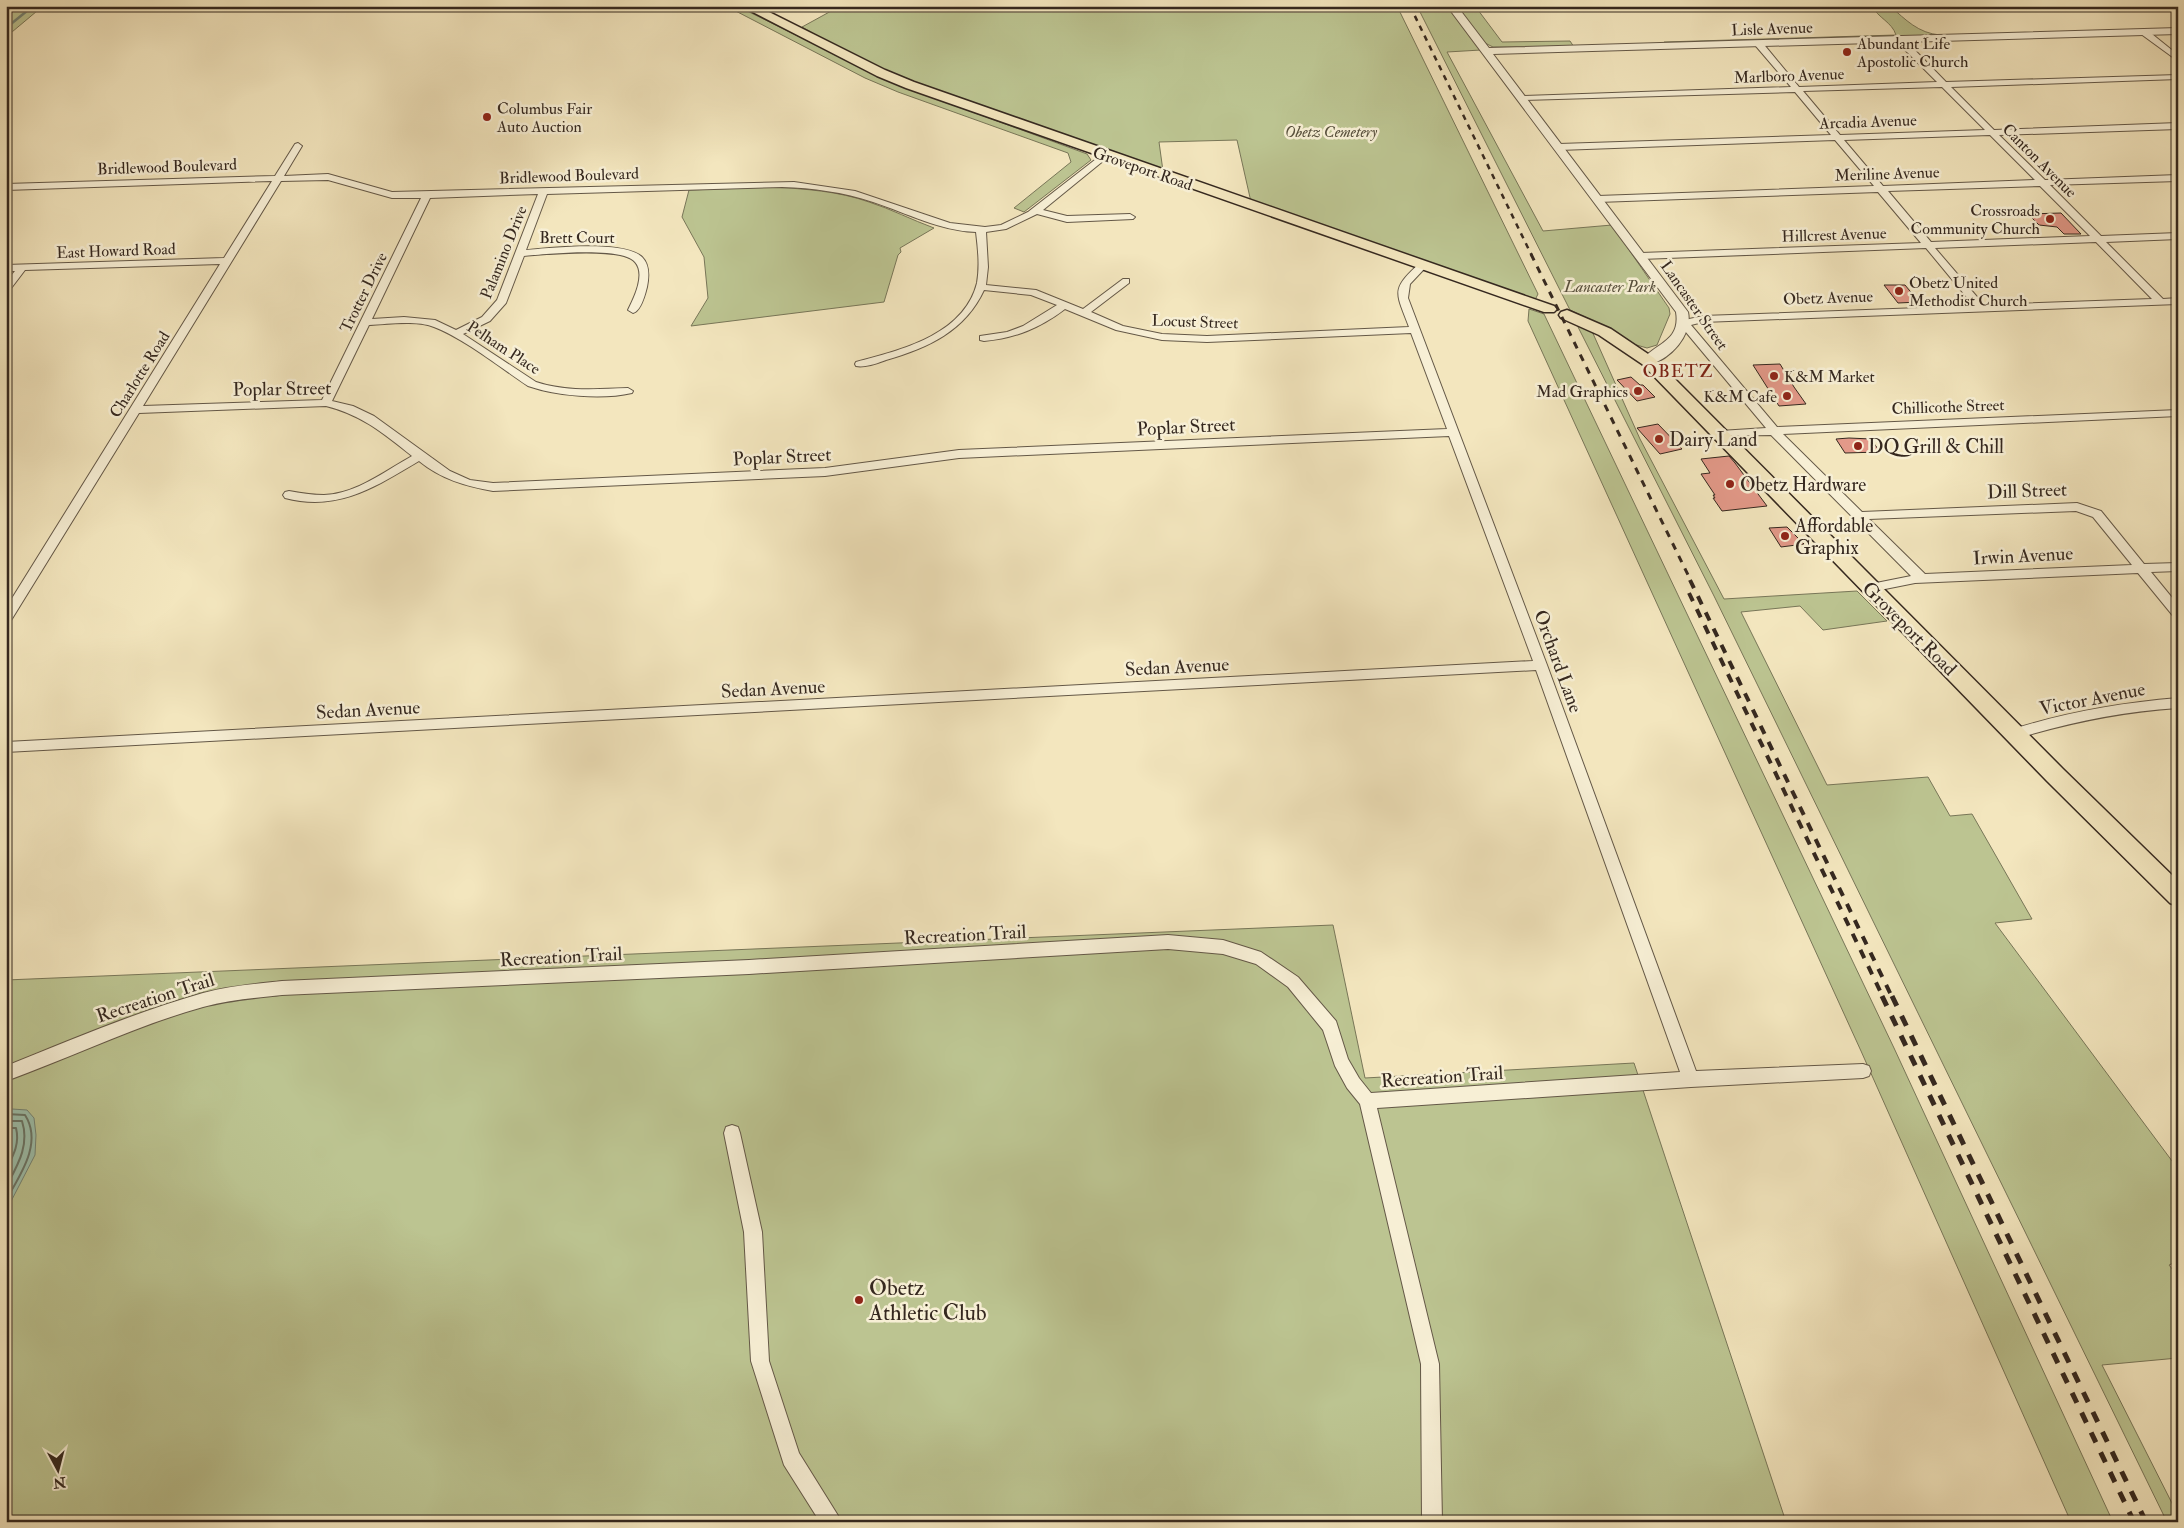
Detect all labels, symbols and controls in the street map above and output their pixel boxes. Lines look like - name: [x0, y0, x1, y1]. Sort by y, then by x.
- street label: Lisle Avenue: [1731, 18, 1814, 40]
- place label: Abundant Life Apostolic Church: [1856, 34, 1969, 73]
- marker: Abundant Life Apostolic Church: [1841, 46, 1853, 58]
- street label: Marlboro Avenue: [1733, 64, 1845, 88]
- place label: Columbus Fair Auto Auction: [496, 99, 592, 137]
- street label: Arcadia Avenue: [1818, 110, 1917, 134]
- marker: Columbus Fair Auto Auction: [481, 111, 493, 123]
- street label: Canton Avenue: [1998, 119, 2081, 202]
- park label: Obetz Cemetery: [1285, 122, 1378, 142]
- street label: Groveport Road: [1090, 143, 1195, 196]
- street label: Bridlewood Boulevard: [97, 155, 237, 179]
- street label: Meriline Avenue: [1834, 162, 1940, 186]
- street label: Bridlewood Boulevard: [499, 164, 639, 188]
- place label: Crossroads Community Church: [1911, 201, 2041, 239]
- street label: Palamino Drive: [476, 203, 532, 302]
- marker: Crossroads Community Church: [2044, 213, 2056, 225]
- street label: Hillcrest Avenue: [1781, 223, 1887, 247]
- street label: Brett Court: [539, 228, 615, 248]
- street label: East Howard Road: [56, 239, 176, 263]
- street label: Trotter Drive: [336, 249, 392, 336]
- street label: Lancaster Street: [1656, 257, 1732, 354]
- place label: Obetz United Methodist Church: [1909, 273, 2028, 311]
- park label: Lancaster Park: [1563, 277, 1656, 297]
- marker: Obetz United Methodist Church: [1893, 285, 1905, 297]
- street label: Obetz Avenue: [1783, 286, 1874, 310]
- street label: Locust Street: [1151, 310, 1239, 334]
- street label: Pelham Place: [463, 317, 544, 379]
- street label: Charlotte Road: [105, 327, 174, 421]
- district label: OBETZ: [1643, 360, 1713, 383]
- place label: K&M Market: [1784, 367, 1875, 387]
- marker: K&M Market: [1768, 370, 1780, 382]
- street label: Poplar Street: [232, 376, 332, 403]
- place label: Mad Graphics: [1536, 382, 1628, 403]
- marker: Mad Graphics: [1632, 385, 1644, 397]
- place label: K&M Cafe: [1704, 387, 1777, 407]
- marker: K&M Cafe: [1781, 390, 1793, 402]
- street label: Chillicothe Street: [1891, 395, 2005, 419]
- street label: Poplar Street: [1136, 412, 1236, 443]
- place label: Dairy Land: [1669, 428, 1758, 452]
- marker: Dairy Land: [1653, 433, 1665, 445]
- place label: DQ Grill & Chill: [1868, 435, 2004, 459]
- marker: DQ Grill & Chill: [1852, 440, 1864, 452]
- street label: Poplar Street: [732, 442, 832, 473]
- place label: Obetz Hardware: [1740, 473, 1866, 497]
- marker: Obetz Hardware: [1724, 478, 1736, 490]
- street label: Dill Street: [1987, 478, 2067, 504]
- place label: Affordable Graphix: [1794, 514, 1873, 561]
- marker: Affordable Graphix: [1779, 530, 1791, 542]
- street label: Irwin Avenue: [1972, 541, 2074, 571]
- street label: Groveport Road: [1856, 577, 1962, 682]
- street label: Orchard Lane: [1528, 607, 1588, 716]
- street label: Sedan Avenue: [1124, 652, 1230, 682]
- street label: Sedan Avenue: [720, 674, 826, 704]
- street label: Victor Avenue: [2037, 677, 2147, 721]
- street label: Sedan Avenue: [315, 695, 421, 725]
- street label: Recreation Trail: [903, 920, 1027, 950]
- street label: Recreation Trail: [499, 942, 623, 972]
- street label: Recreation Trail: [93, 968, 218, 1028]
- street label: Recreation Trail: [1380, 1061, 1504, 1093]
- place label: Obetz Athletic Club: [868, 1274, 987, 1327]
- marker: Obetz Athletic Club: [853, 1294, 865, 1306]
- north arrow: [32, 1446, 82, 1496]
- text: N: [52, 1473, 68, 1492]

